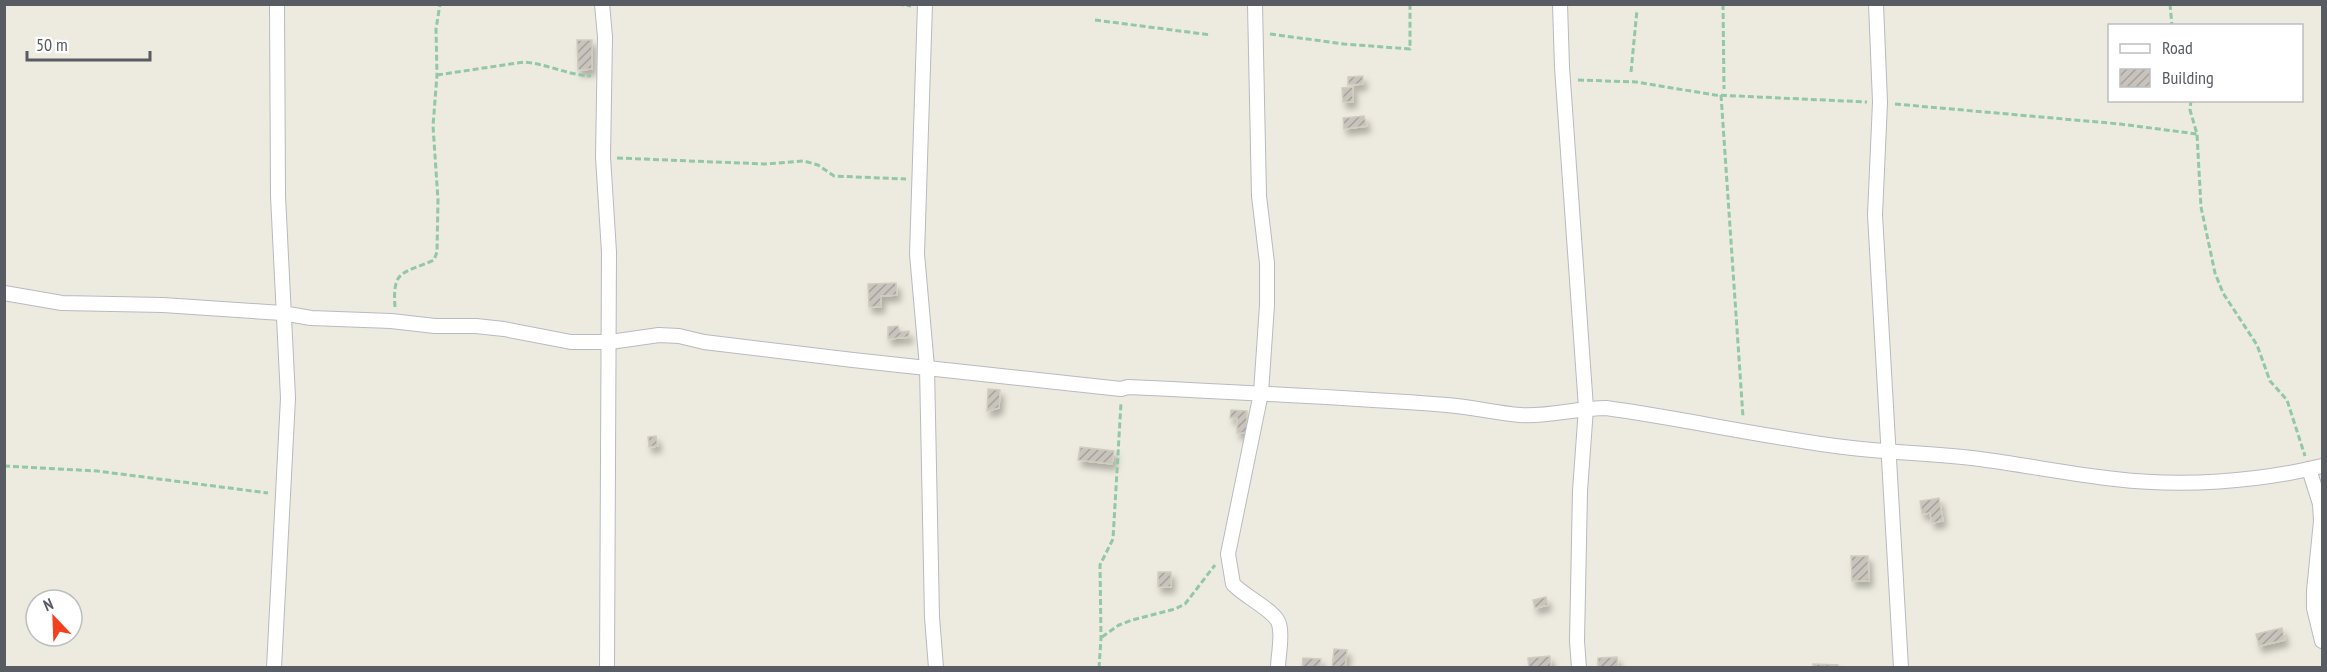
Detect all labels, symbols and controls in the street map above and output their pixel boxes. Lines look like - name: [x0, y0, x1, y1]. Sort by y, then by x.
- scale bar: [27, 24, 150, 62]
- legend: [2108, 24, 2303, 102]
- text: 50 m: [36, 33, 68, 56]
- text: Road: [2162, 36, 2193, 59]
- text: Building: [2162, 66, 2214, 89]
- north arrow: [24, 588, 84, 648]
- text: N: [40, 593, 56, 615]

